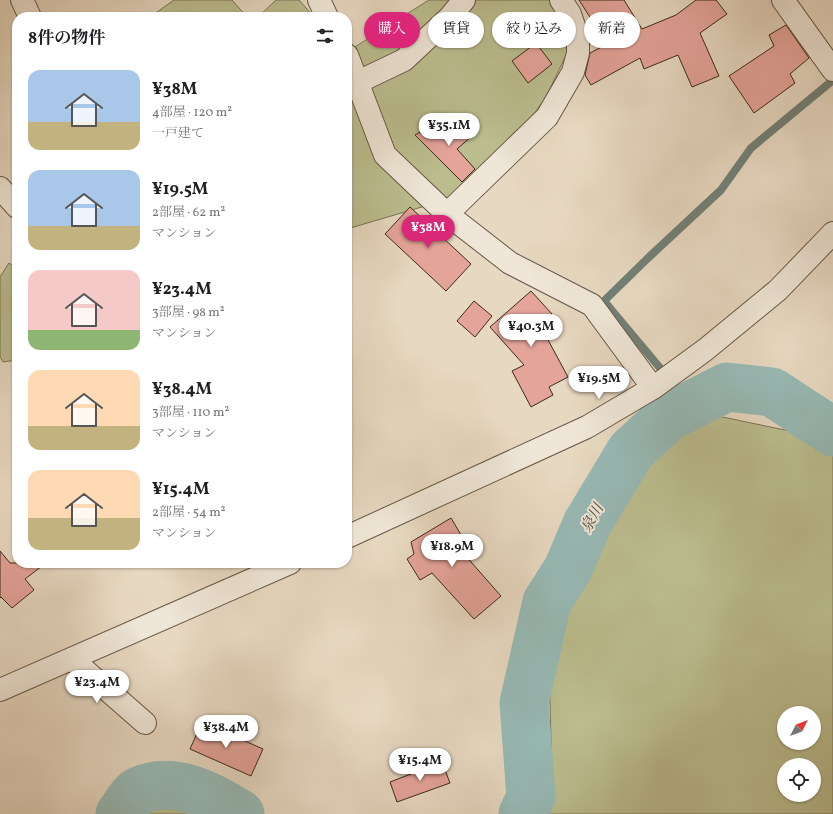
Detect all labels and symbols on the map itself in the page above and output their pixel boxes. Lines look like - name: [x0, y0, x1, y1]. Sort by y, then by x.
- pin: ¥35.1M: [416, 113, 482, 147]
- pin: ¥38M: [404, 215, 452, 249]
- pin: ¥40.3M: [498, 314, 564, 348]
- pin: ¥19.5M: [566, 366, 632, 400]
- water label: 泉川: [577, 499, 611, 537]
- pin: ¥18.9M: [419, 534, 485, 568]
- pin: ¥23.4M: [64, 670, 130, 704]
- north arrow: [777, 706, 821, 750]
- pin: ¥38.4M: [193, 715, 259, 749]
- pin: ¥15.4M: [387, 748, 453, 782]

